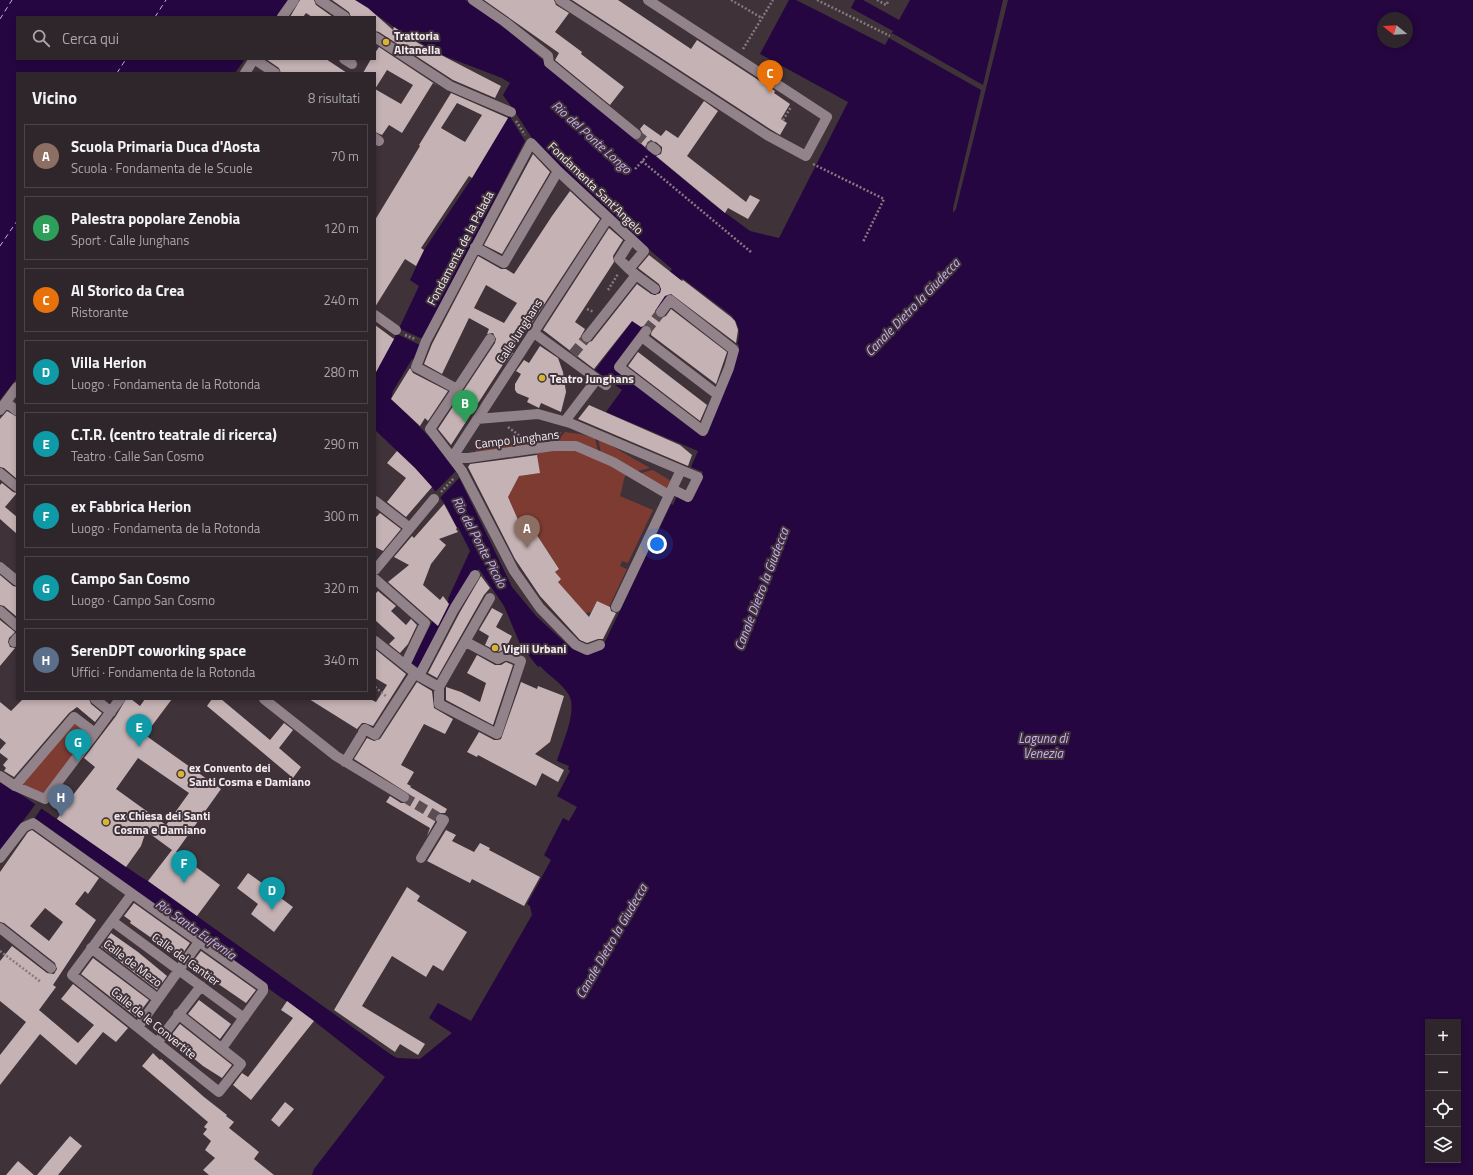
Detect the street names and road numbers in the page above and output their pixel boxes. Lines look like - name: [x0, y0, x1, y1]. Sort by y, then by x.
- street label: Fondamenta Sant'Angelo: [544, 137, 648, 239]
- street label: Fondamenta de la Palada: [422, 187, 498, 309]
- street label: Calle Junghans: [491, 295, 547, 367]
- street label: Campo Junghans: [474, 424, 561, 454]
- street label: Calle del Cantier: [148, 928, 224, 990]
- street label: Calle de Mezo: [99, 934, 167, 992]
- street label: Calle de le Convertite: [107, 982, 201, 1064]

